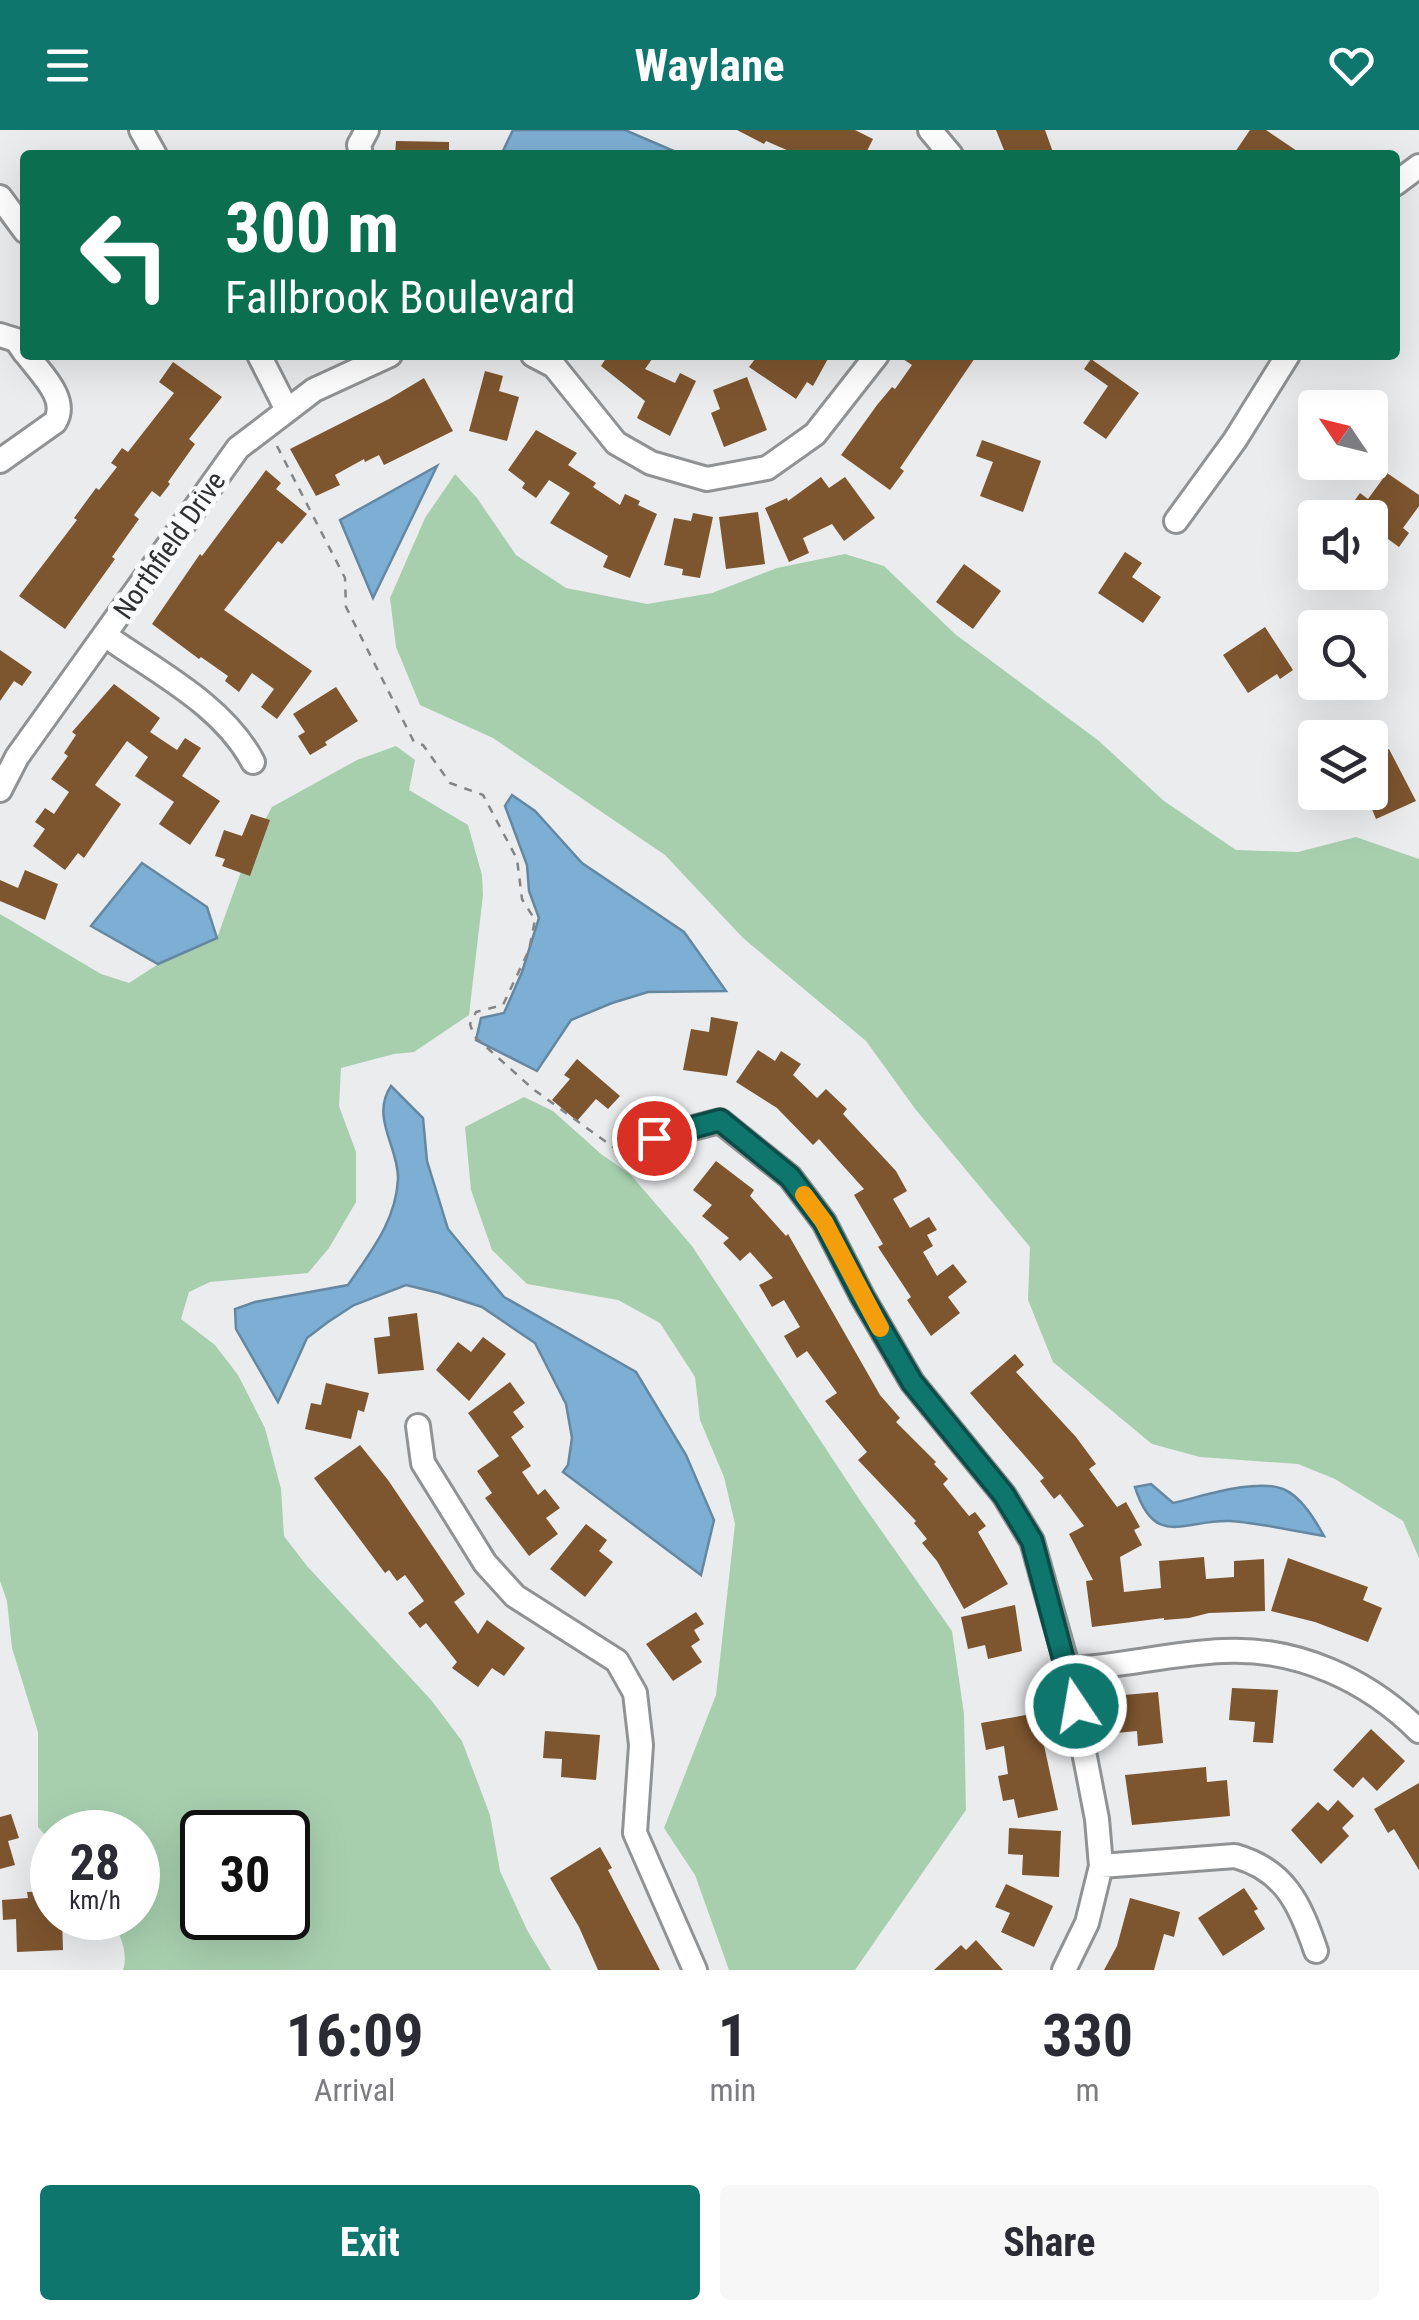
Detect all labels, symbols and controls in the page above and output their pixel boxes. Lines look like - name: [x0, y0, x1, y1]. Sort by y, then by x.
- icon: menu: [40, 38, 95, 93]
- icon: heart: [1324, 38, 1379, 93]
- text: Waylane: [634, 39, 785, 92]
- text: 300 m: [225, 187, 399, 269]
- icon: left: [60, 190, 190, 320]
- text: Fallbrook Boulevard: [225, 271, 576, 324]
- north arrow: [1298, 390, 1388, 480]
- map controls: [1298, 390, 1388, 810]
- street label: Northfield Drive: [107, 465, 232, 625]
- button: sound: [1298, 500, 1388, 590]
- button: search: [1298, 610, 1388, 700]
- button: layers: [1298, 720, 1388, 810]
- pin: [612, 1096, 697, 1181]
- icon: arrive: [627, 1111, 682, 1166]
- position arrow: [1024, 1654, 1128, 1758]
- speed limit sign: 30: [180, 1810, 310, 1940]
- text: 28: [70, 1834, 120, 1892]
- text: km/h: [69, 1886, 121, 1915]
- text: 16:09: [286, 2000, 424, 2071]
- text: 1: [718, 2000, 748, 2071]
- text: 330: [1042, 2000, 1133, 2071]
- text: Arrival: [314, 2071, 395, 2109]
- text: min: [709, 2071, 756, 2109]
- text: m: [1076, 2071, 1100, 2109]
- button: Exit: [40, 2185, 700, 2300]
- button: Share: [720, 2185, 1379, 2300]

